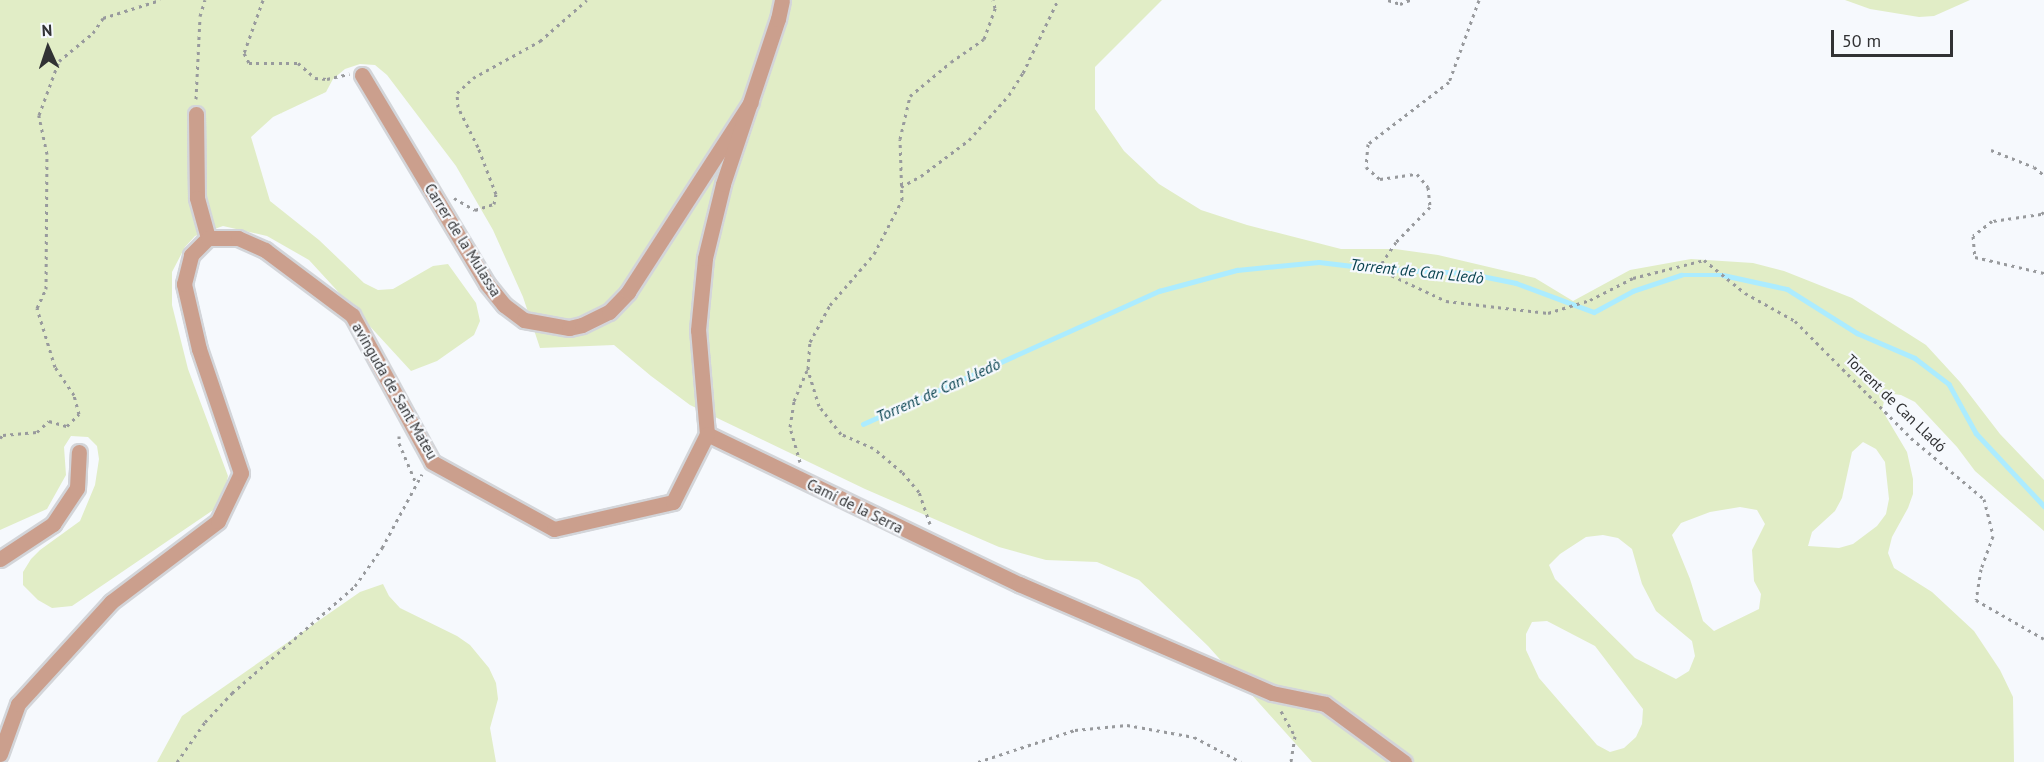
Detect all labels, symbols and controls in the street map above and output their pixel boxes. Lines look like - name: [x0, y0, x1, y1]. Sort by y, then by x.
- north arrow: [18, 18, 78, 78]
- scale bar: [1834, 18, 1956, 56]
- text: N: [41, 20, 53, 40]
- text: 50 m: [1842, 29, 1881, 52]
- street label: Carrer de la Mulassa: [421, 180, 505, 300]
- water label: Torrent de Can Lledò: [1349, 254, 1485, 288]
- street label: avinguda de Sant Mateu: [348, 319, 442, 463]
- street label: Torrent de Can Lladó: [1842, 350, 1950, 456]
- water label: Torrent de Can Lledò: [873, 354, 1003, 426]
- street label: Camí de la Serra: [804, 475, 906, 537]

